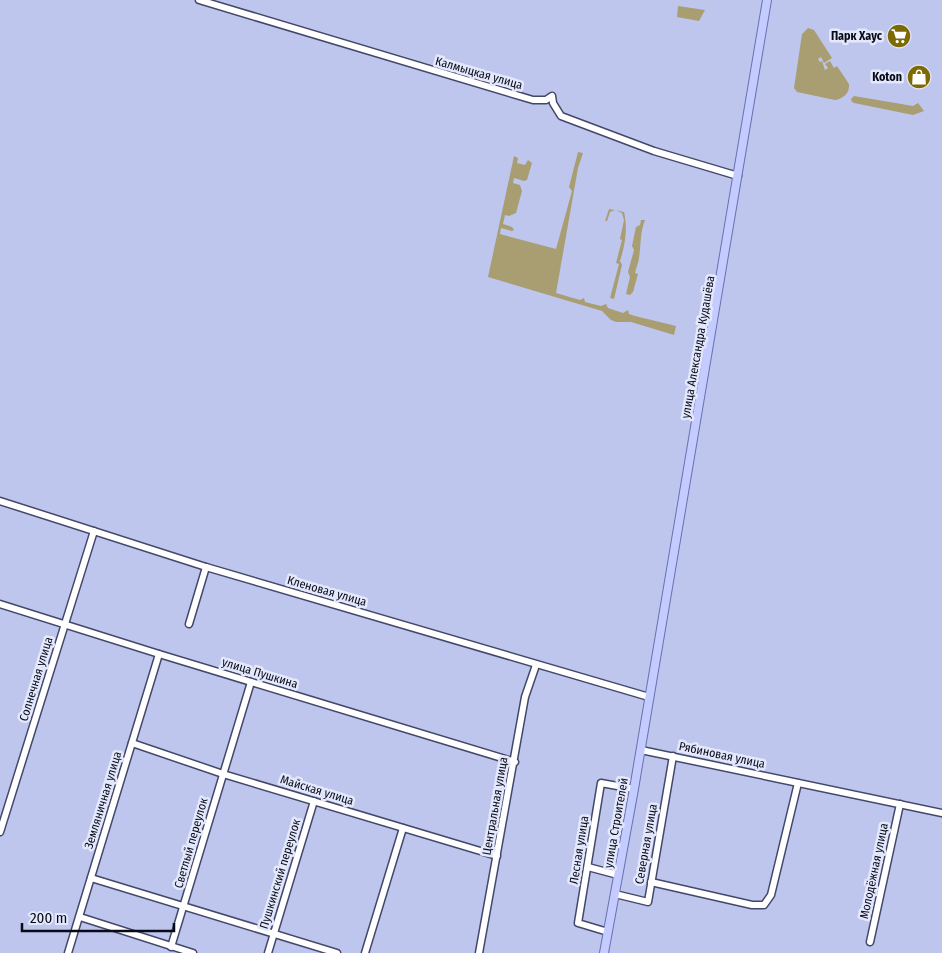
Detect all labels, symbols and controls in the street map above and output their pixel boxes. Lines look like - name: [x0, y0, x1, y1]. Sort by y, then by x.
- supermarket icon: Парк Хаус: [886, 23, 912, 49]
- place label: Парк Хаус: [831, 29, 883, 43]
- street label: Калмыцкая улица: [434, 54, 524, 92]
- shop icon: Koton: [906, 64, 932, 90]
- place label: Koton: [872, 70, 902, 84]
- street label: улица Александра Кудашёва: [679, 274, 717, 420]
- street label: Кленовая улица: [286, 573, 368, 609]
- street label: Солнечная улица: [17, 635, 56, 723]
- street label: улица Пушкина: [220, 655, 300, 691]
- street label: Рябиновая улица: [678, 739, 767, 771]
- street label: Земляничная улица: [82, 750, 124, 850]
- street label: Центральная улица: [479, 756, 511, 856]
- street label: Майская улица: [279, 772, 356, 808]
- street label: улица Строителей: [601, 777, 631, 869]
- street label: Светлый переулок: [171, 796, 211, 890]
- street label: Северная улица: [632, 803, 660, 885]
- street label: Лесная улица: [567, 815, 591, 885]
- street label: Пушкинский переулок: [257, 817, 303, 931]
- street label: Молодёжная улица: [857, 822, 891, 920]
- scale bar: [22, 900, 175, 932]
- text: 200 m: [30, 909, 67, 927]

